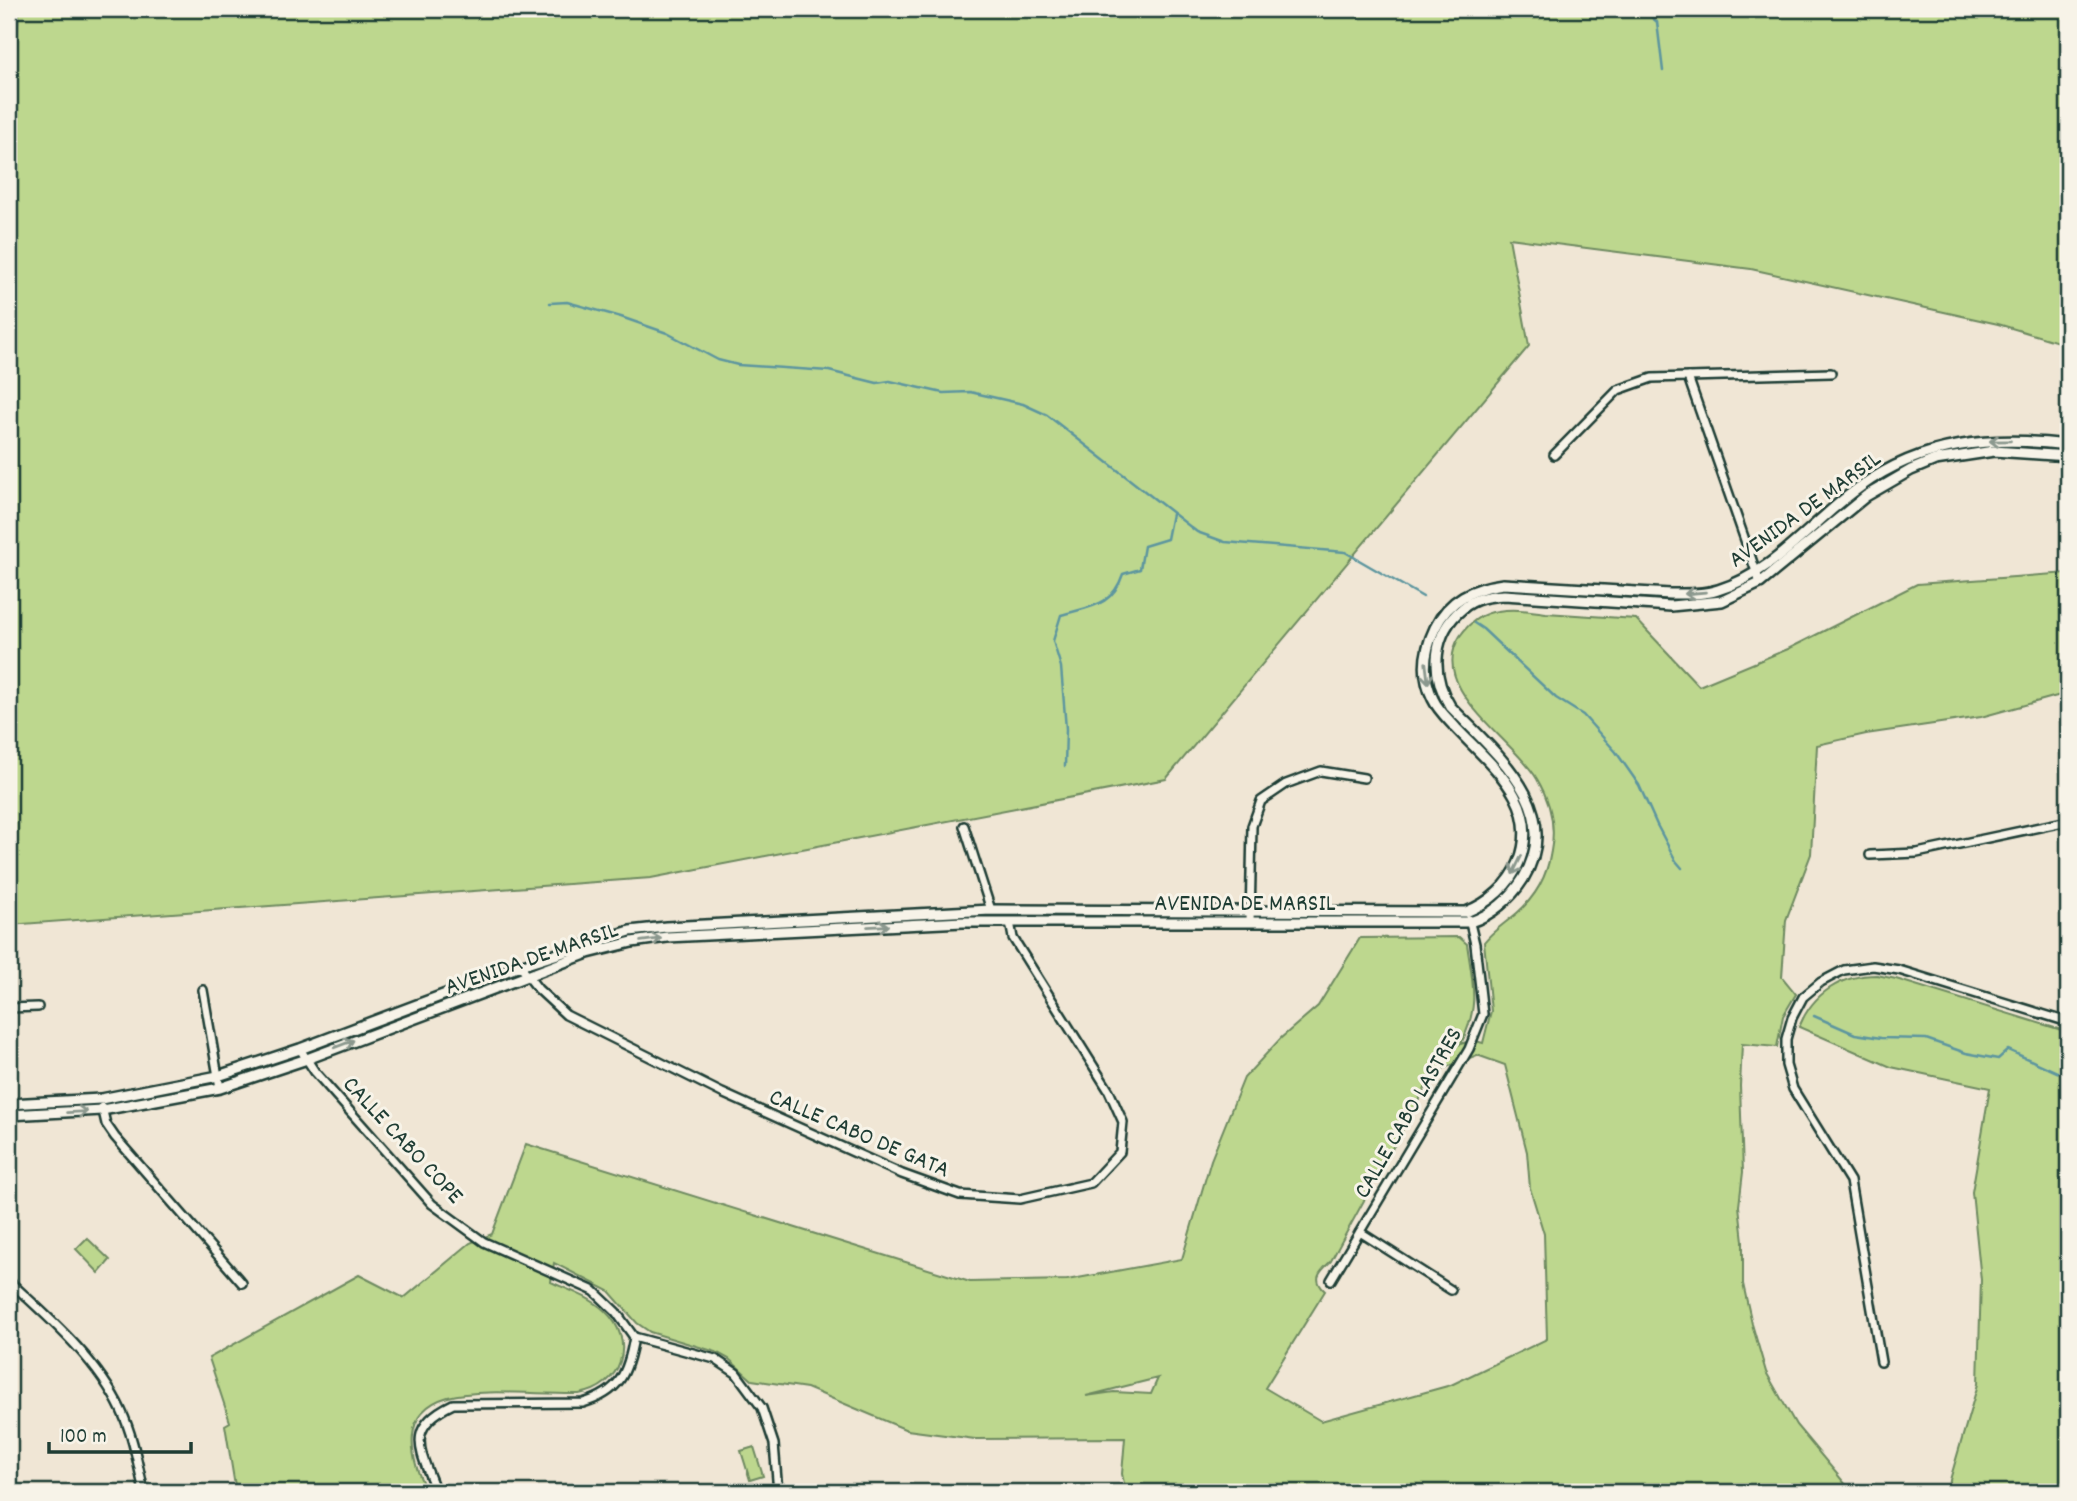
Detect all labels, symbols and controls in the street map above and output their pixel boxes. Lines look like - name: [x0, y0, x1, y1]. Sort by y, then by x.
- one-way arrow: [1989, 434, 2012, 448]
- street label: AVENIDA DE MARSIL: [1722, 443, 1889, 577]
- one-way arrow: [1684, 587, 1707, 600]
- one-way arrow: [1420, 661, 1433, 684]
- one-way arrow: [1509, 854, 1523, 875]
- street label: AVENIDA DE MARSIL: [1154, 888, 1336, 922]
- street label: AVENIDA DE MARSIL: [441, 914, 623, 1005]
- one-way arrow: [867, 919, 889, 932]
- one-way arrow: [639, 933, 662, 946]
- street label: CALLE CABO LASTRES: [1347, 1021, 1473, 1206]
- one-way arrow: [332, 1037, 354, 1050]
- street label: CALLE CABO COPE: [333, 1069, 470, 1213]
- street label: CALLE CABO DE GATA: [763, 1081, 954, 1188]
- one-way arrow: [65, 1105, 88, 1118]
- scale bar: [49, 1410, 191, 1454]
- text: 100 m: [60, 1423, 107, 1453]

